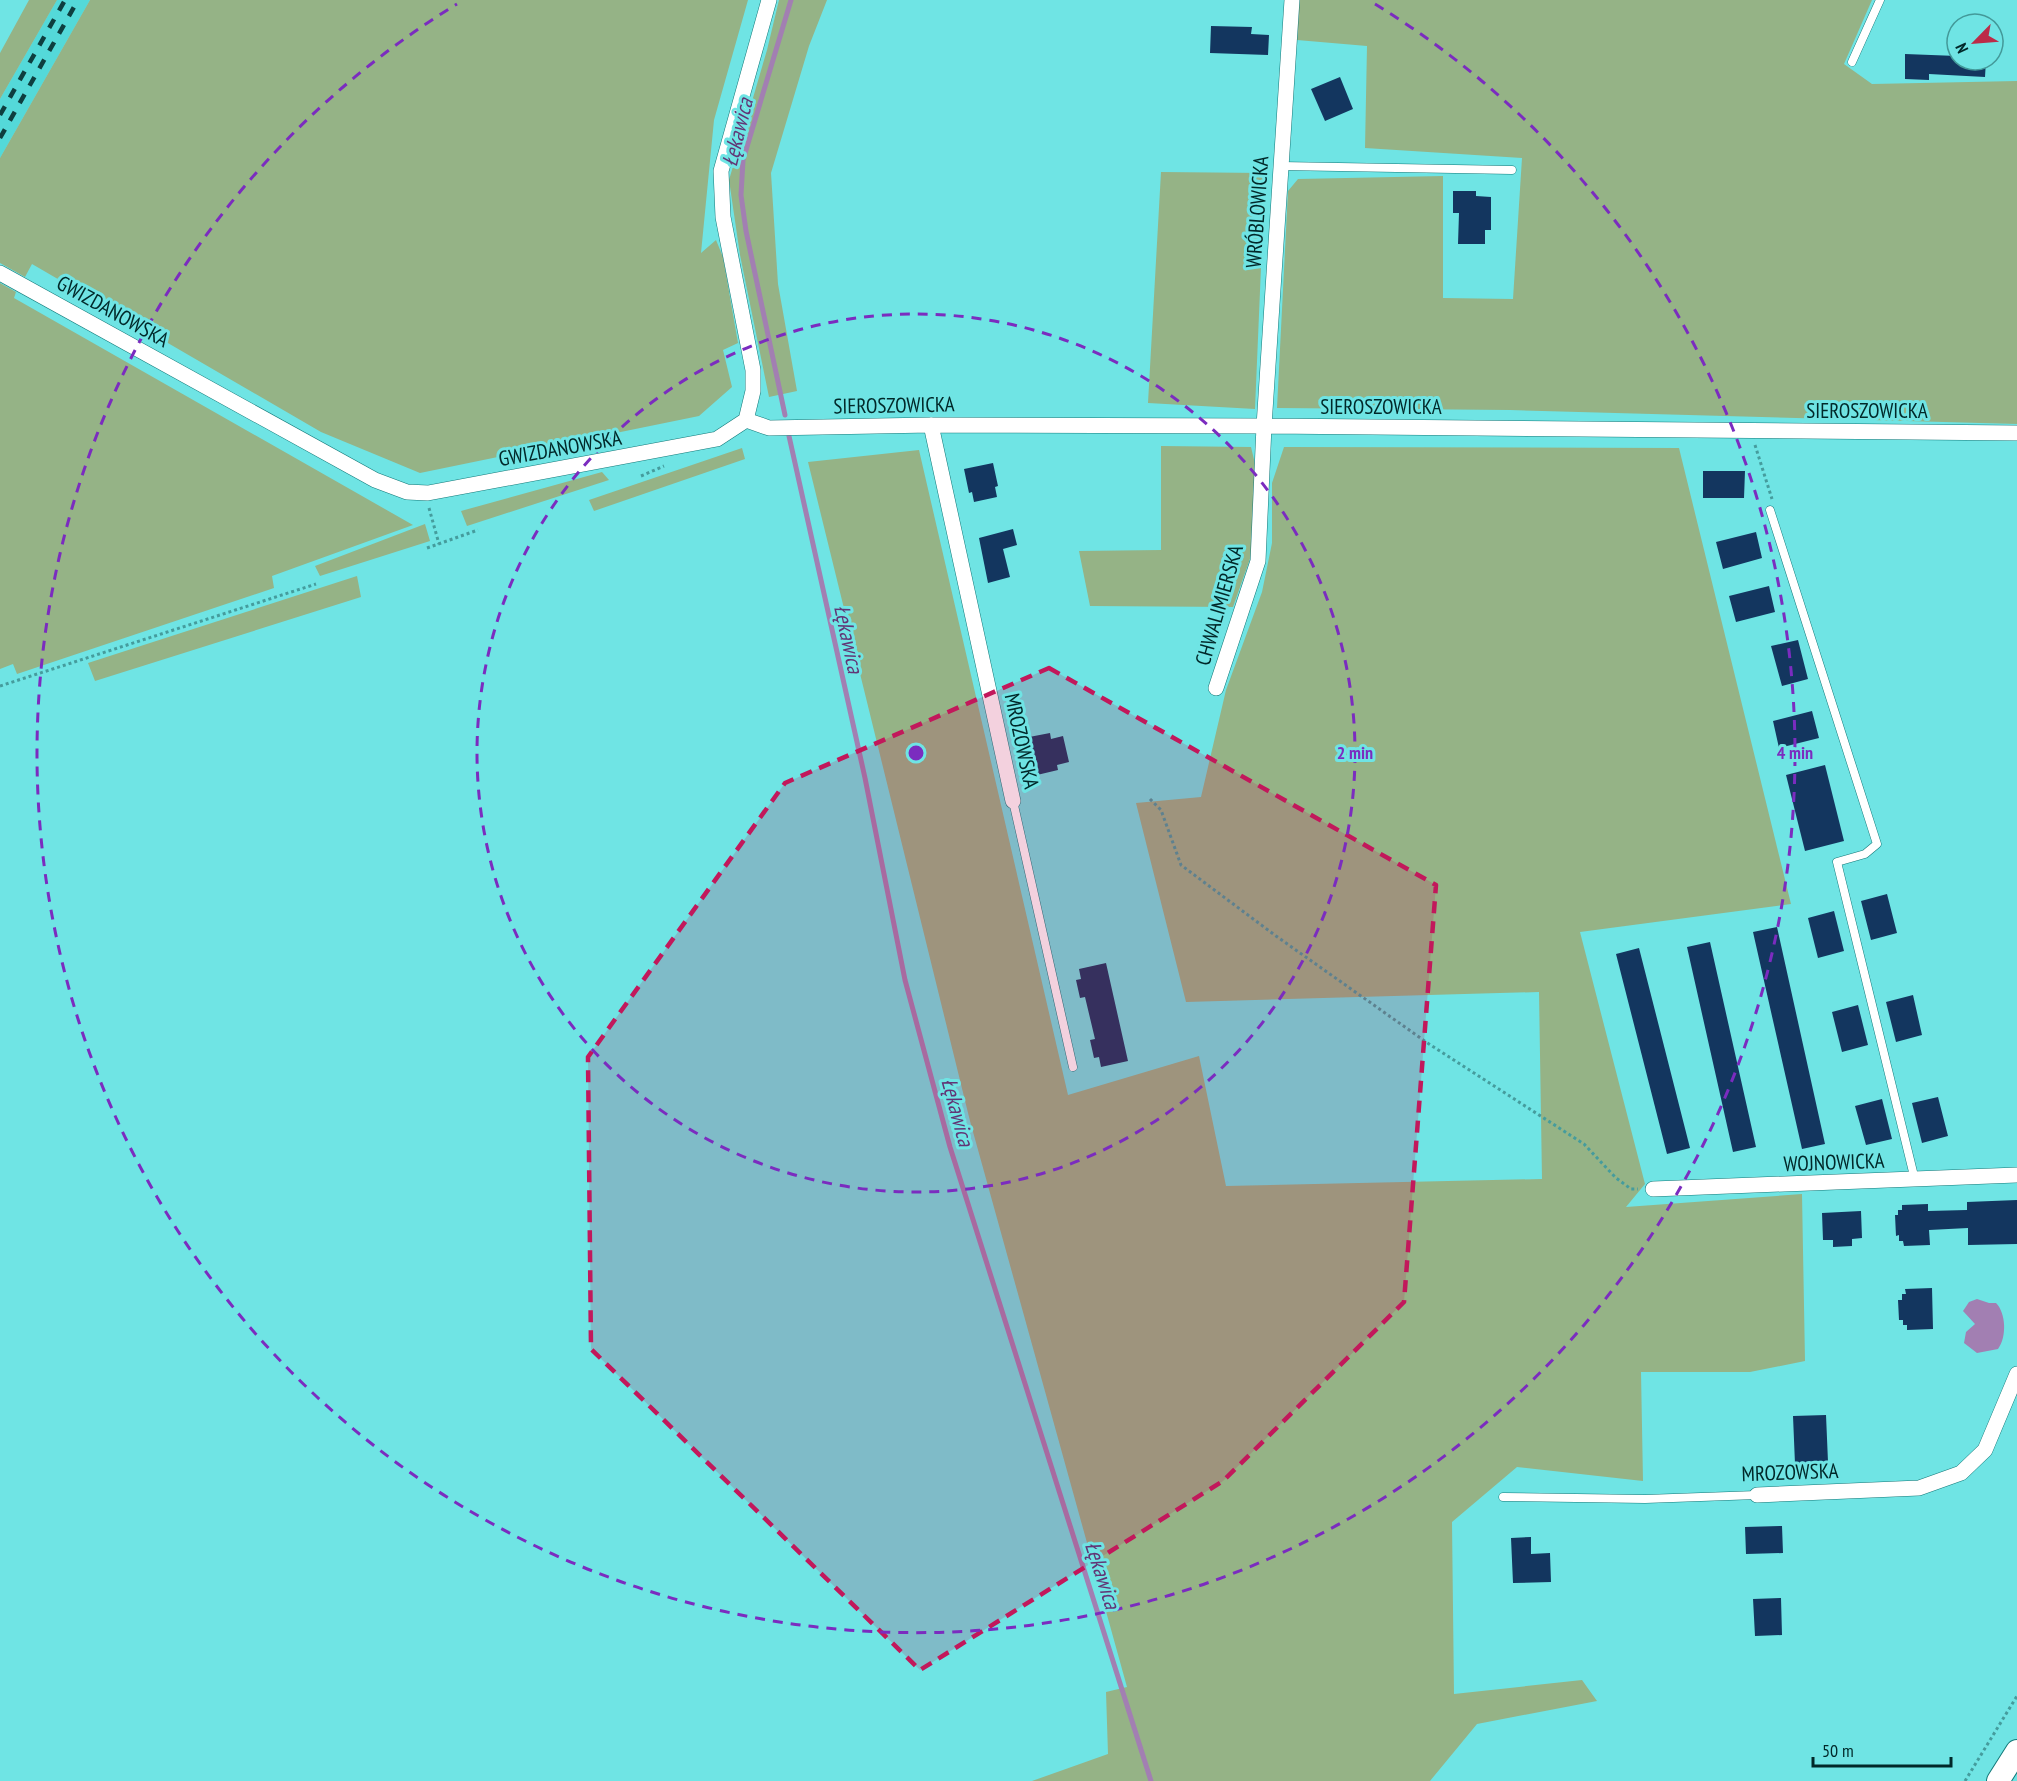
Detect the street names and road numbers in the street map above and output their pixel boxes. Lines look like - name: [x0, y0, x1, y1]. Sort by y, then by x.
- street label: WRÓBLOWICKA: [1240, 155, 1274, 269]
- street label: GWIZDANOWSKA: [52, 269, 174, 353]
- street label: SIEROSZOWICKA: [833, 390, 955, 420]
- street label: SIEROSZOWICKA: [1320, 393, 1442, 420]
- street label: SIEROSZOWICKA: [1806, 397, 1928, 424]
- street label: GWIZDANOWSKA: [496, 424, 624, 472]
- street label: CHWALIMIERSKA: [1189, 542, 1249, 668]
- street label: MROZOWSKA: [999, 691, 1045, 791]
- street label: WOJNOWICKA: [1783, 1147, 1885, 1177]
- street label: MROZOWSKA: [1741, 1457, 1839, 1487]

